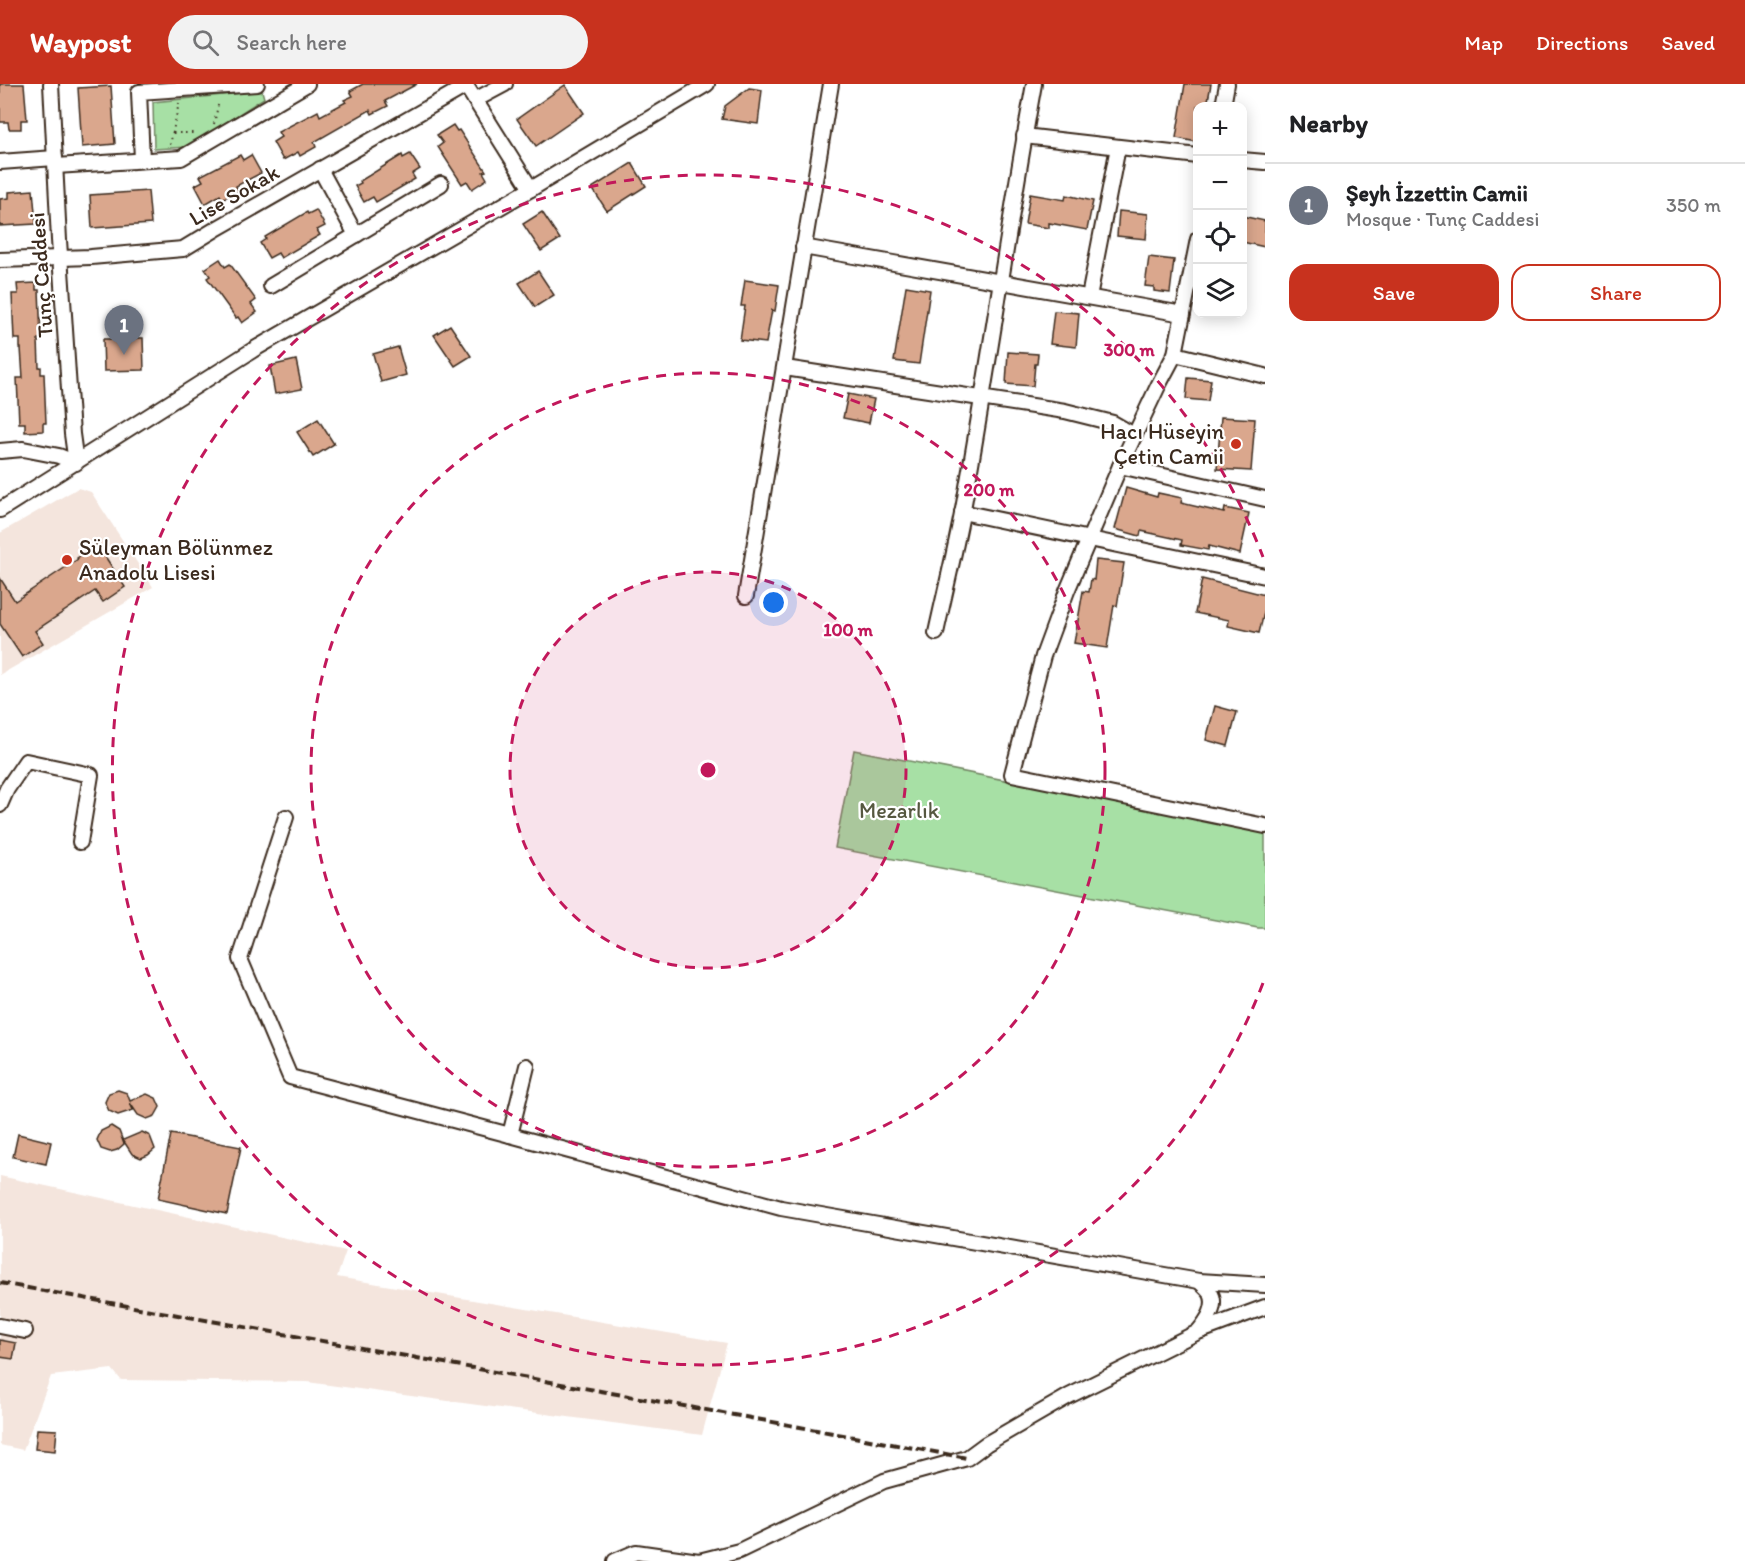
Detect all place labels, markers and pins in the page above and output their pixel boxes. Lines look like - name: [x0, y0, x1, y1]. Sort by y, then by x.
- pin: 1: [104, 306, 144, 355]
- place label: Hacı Hüseyin Çetin Camii: [1100, 418, 1225, 470]
- marker: Hacı Hüseyin Çetin Camii: [1229, 437, 1243, 451]
- place label: Süleyman Bölünmez Anadolu Lisesi: [79, 534, 273, 586]
- marker: Süleyman Bölünmez Anadolu Lisesi: [60, 553, 74, 567]
- centre of rings: [698, 760, 718, 780]

